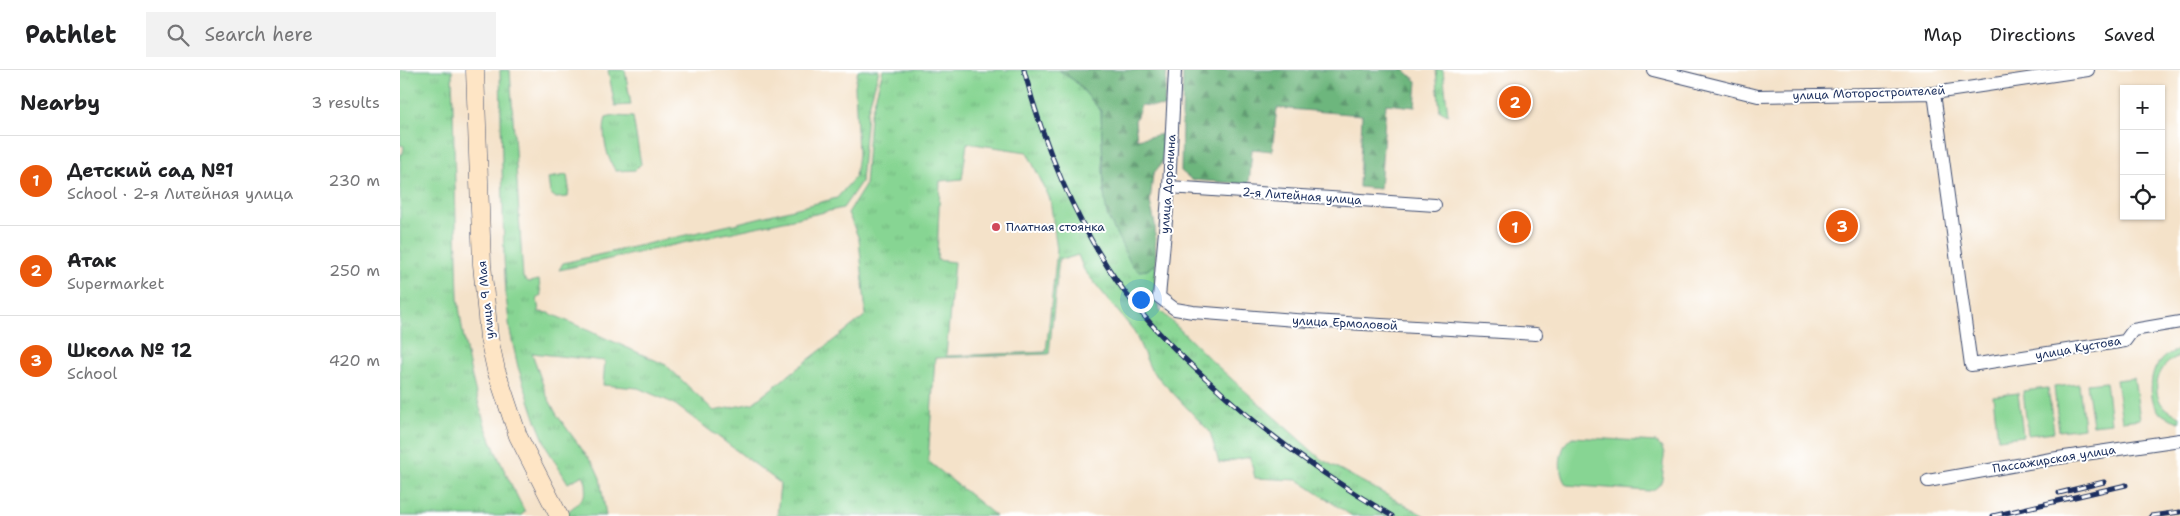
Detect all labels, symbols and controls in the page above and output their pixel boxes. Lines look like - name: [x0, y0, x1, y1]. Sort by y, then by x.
- search box: [146, 12, 496, 57]
- text: Pathlet: [25, 19, 116, 51]
- icon: search: [164, 21, 192, 49]
- text: Search here: [204, 22, 313, 47]
- text: Map: [1924, 23, 1962, 47]
- text: Directions: [1990, 23, 2076, 47]
- text: Saved: [2104, 23, 2155, 47]
- street label: улица Моторостроителей: [1792, 82, 1946, 104]
- pin: 2: [1499, 83, 1531, 121]
- map controls: [2120, 85, 2165, 220]
- button: +: [2120, 85, 2165, 130]
- text: Nearby: [20, 89, 100, 117]
- text: 3 results: [311, 92, 380, 113]
- button: −: [2120, 130, 2165, 175]
- street label: улица Доронина: [1157, 133, 1179, 234]
- text: Детский сад №1: [67, 158, 234, 183]
- text: 1: [32, 170, 40, 191]
- text: 230 m: [328, 170, 380, 191]
- button: locate: [2120, 175, 2165, 220]
- text: School · 2-я Литейная улица: [67, 183, 293, 204]
- street label: 2-я Литейная улица: [1242, 184, 1363, 208]
- pin: 3: [1826, 207, 1858, 245]
- pin: 1: [1499, 208, 1531, 246]
- place label: Платная стоянка: [1006, 219, 1105, 235]
- marker: Платная стоянка: [990, 221, 1002, 233]
- text: Атак: [67, 248, 116, 273]
- text: 2: [30, 260, 42, 281]
- text: 250 m: [329, 260, 380, 281]
- street label: улица 9 Мая: [474, 260, 498, 340]
- text: Supermarket: [67, 273, 164, 294]
- your location: [1128, 287, 1154, 313]
- street label: улица Ермоловой: [1292, 312, 1398, 334]
- street label: улица Кустова: [2034, 332, 2123, 363]
- text: Школа № 12: [67, 338, 192, 363]
- text: 3: [30, 350, 42, 371]
- text: 420 m: [329, 350, 380, 371]
- text: School: [67, 363, 117, 384]
- street label: Пассажирская улица: [1991, 441, 2117, 477]

